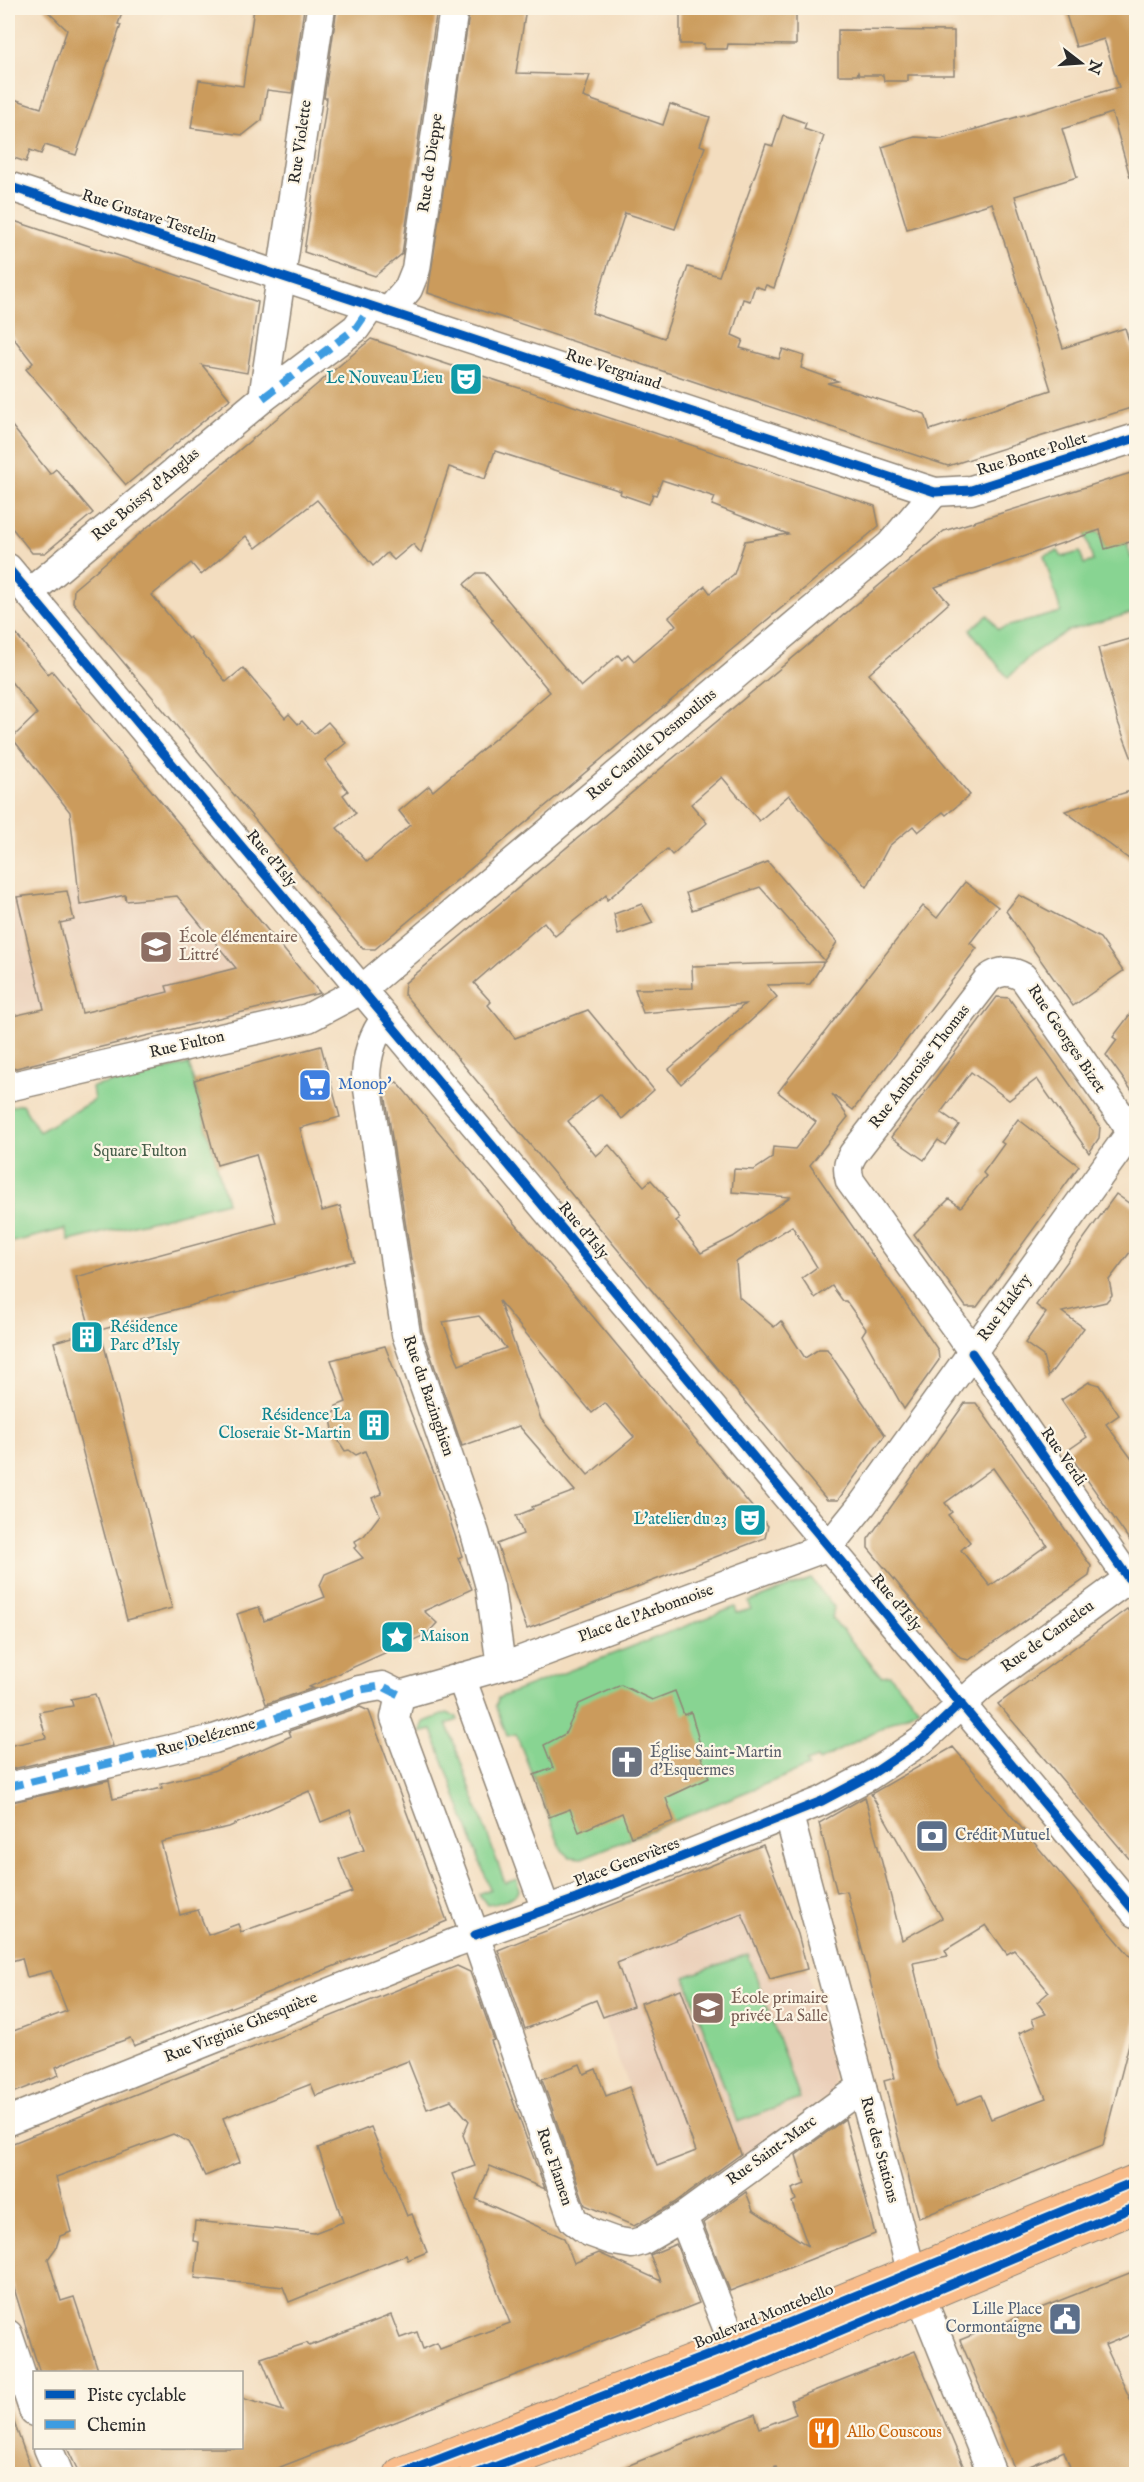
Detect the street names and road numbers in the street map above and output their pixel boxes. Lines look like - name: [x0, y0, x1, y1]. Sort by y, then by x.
- street label: Rue Violette: [285, 99, 317, 185]
- street label: Rue de Dieppe: [414, 112, 448, 214]
- street label: Rue Gustave Testelin: [79, 186, 220, 248]
- street label: Rue Vergniaud: [563, 345, 664, 395]
- street label: Rue Bonte Pollet: [974, 429, 1090, 481]
- street label: Rue Boissy d'Anglas: [88, 444, 204, 546]
- street label: Rue Camille Desmoulins: [583, 685, 721, 805]
- street label: Rue d'Isly: [241, 826, 301, 892]
- street label: Rue Georges Bizet: [1022, 981, 1110, 1097]
- street label: Rue Ambroise Thomas: [865, 1001, 975, 1133]
- street label: Rue Fulton: [147, 1027, 227, 1063]
- street label: Rue d'Isly: [553, 1198, 613, 1264]
- street label: Rue Halévy: [974, 1270, 1036, 1346]
- street label: Rue du Bazinghien: [398, 1333, 458, 1460]
- street label: Rue Verdi: [1036, 1424, 1090, 1490]
- street label: Rue d'Isly: [866, 1570, 926, 1636]
- street label: Place de l'Arbonnoise: [576, 1580, 716, 1648]
- street label: Rue de Canteleu: [998, 1597, 1098, 1677]
- street label: Rue Delézenne: [154, 1714, 258, 1762]
- street label: Place Genevières: [571, 1834, 683, 1892]
- street label: Rue Virginie Ghesquière: [161, 1988, 321, 2068]
- street label: Rue des Stations: [855, 2095, 903, 2206]
- street label: Rue Saint-Marc: [723, 2111, 821, 2190]
- street label: Rue Flamen: [531, 2126, 577, 2209]
- street label: Boulevard Montebello: [691, 2280, 837, 2354]

